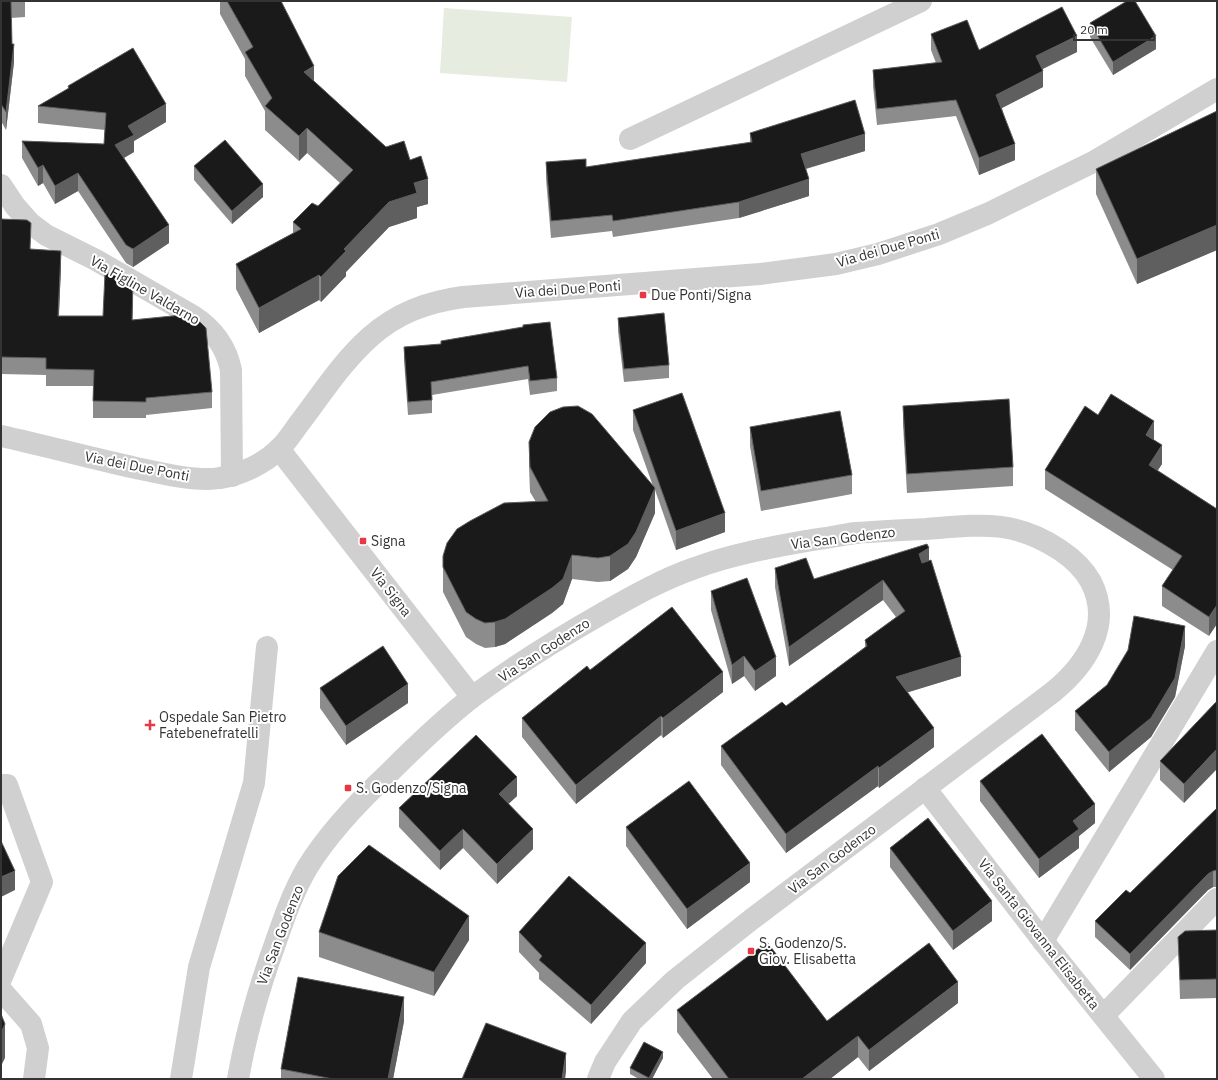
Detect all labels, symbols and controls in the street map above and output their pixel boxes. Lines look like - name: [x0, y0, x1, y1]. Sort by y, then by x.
- scale bar: [1074, 16, 1154, 42]
- text: 20 m: [1080, 22, 1108, 37]
- street label: Via dei Due Ponti: [834, 225, 942, 271]
- street label: Via Figline Valdarno: [87, 251, 203, 329]
- street label: Via dei Due Ponti: [514, 276, 622, 302]
- place label: Due Ponti/Signa: [651, 286, 752, 304]
- marker: Due Ponti/Signa: [638, 290, 648, 300]
- street label: Via dei Due Ponti: [83, 447, 191, 485]
- street label: Via San Godenzo: [790, 523, 896, 553]
- place label: Signa: [371, 532, 406, 550]
- marker: Signa: [358, 536, 368, 546]
- street label: Via Signa: [366, 564, 416, 621]
- street label: Via San Godenzo: [495, 614, 593, 686]
- place label: Ospedale San Pietro Fatebenefratelli: [159, 708, 286, 742]
- marker: Ospedale San Pietro Fatebenefratelli: [144, 719, 156, 731]
- place label: S. Godenzo/Signa: [356, 779, 467, 797]
- marker: S. Godenzo/Signa: [343, 783, 353, 793]
- street label: Via San Godenzo: [785, 820, 880, 898]
- street label: Via Santa Giovanna Elisabetta: [974, 855, 1104, 1014]
- street label: Via San Godenzo: [253, 883, 307, 987]
- place label: S. Godenzo/S. Giov. Elisabetta: [759, 934, 857, 968]
- marker: S. Godenzo/S. Giov. Elisabetta: [746, 946, 756, 956]

